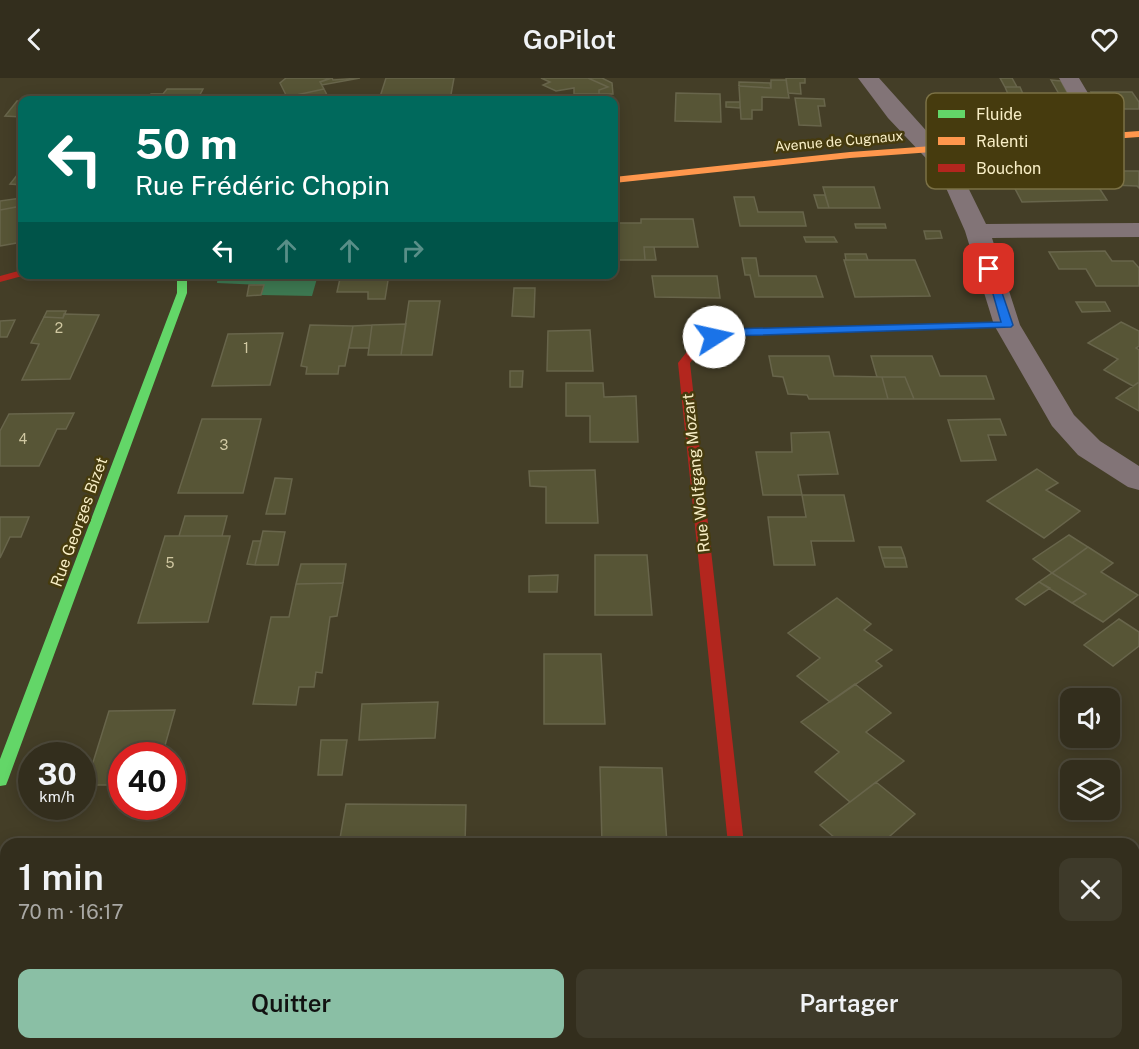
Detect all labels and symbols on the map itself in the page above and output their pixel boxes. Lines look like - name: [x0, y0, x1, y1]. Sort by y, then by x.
- legend: [926, 93, 1124, 189]
- text: Fluide: [976, 105, 1022, 124]
- street label: Avenue de Cugnaux: [774, 127, 904, 155]
- text: Ralenti: [976, 132, 1028, 151]
- text: Bouchon: [976, 159, 1041, 178]
- pin: [963, 243, 1014, 294]
- position arrow: [682, 305, 746, 369]
- house number: 2: [55, 320, 63, 336]
- house number: 1: [243, 340, 249, 356]
- street label: Rue Wolfgang Mozart: [678, 392, 714, 554]
- house number: 4: [19, 431, 28, 447]
- house number: 3: [220, 437, 229, 453]
- street label: Rue Georges Bizet: [47, 455, 111, 589]
- house number: 5: [166, 555, 175, 571]
- speed limit sign: 40: [108, 742, 186, 820]

